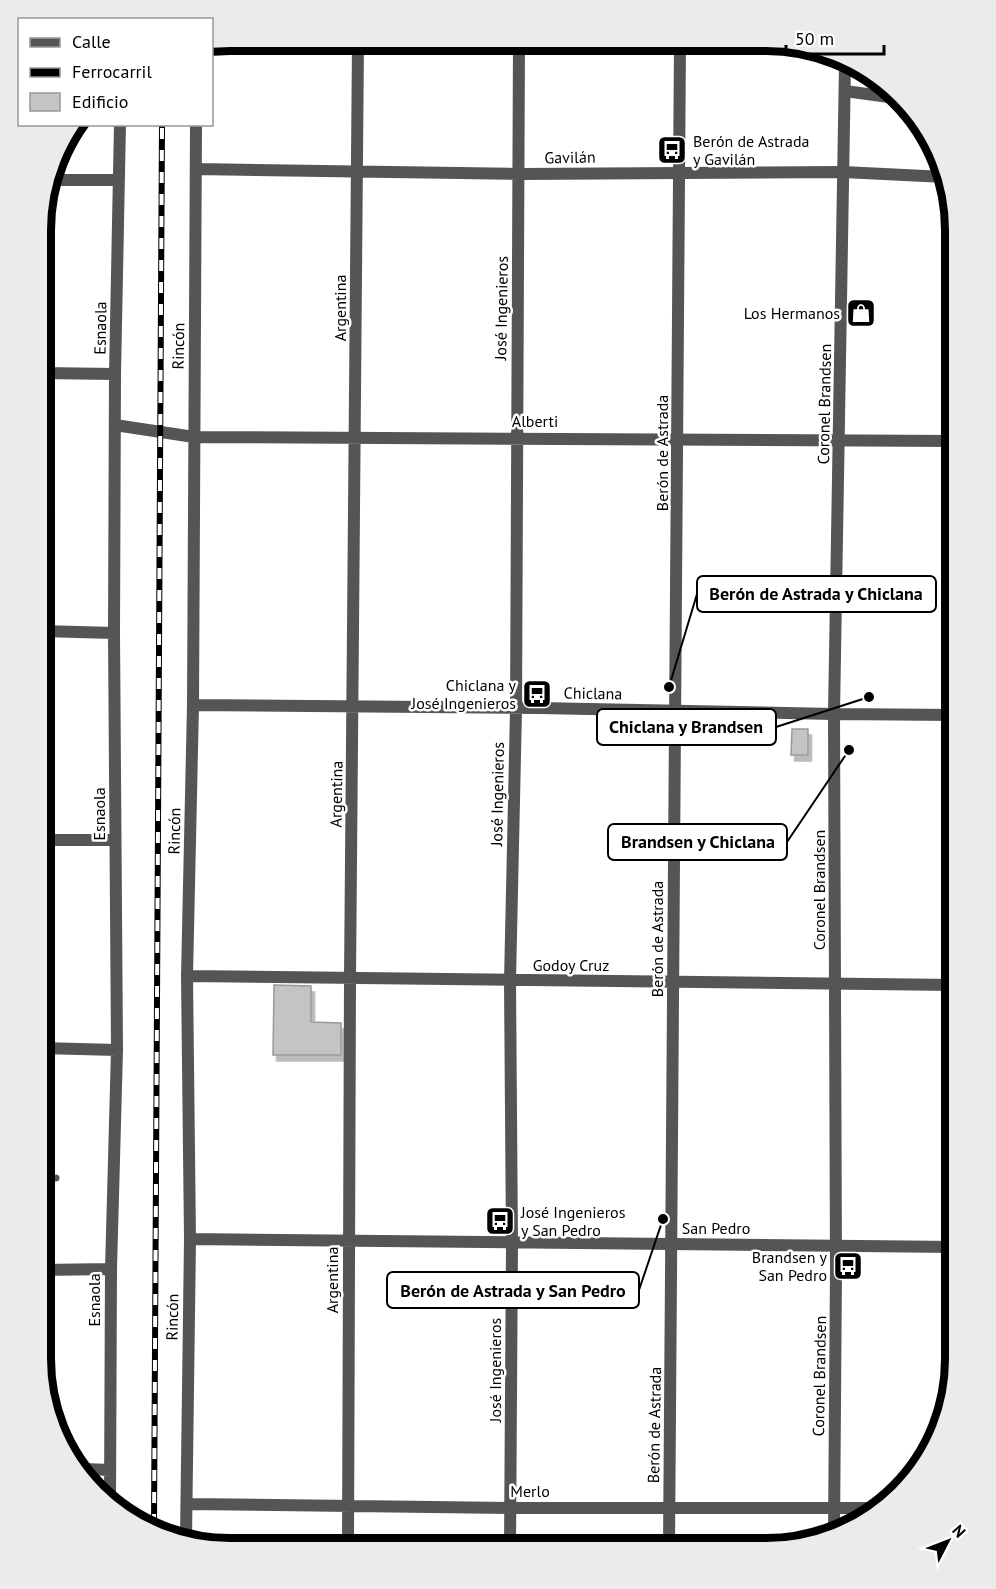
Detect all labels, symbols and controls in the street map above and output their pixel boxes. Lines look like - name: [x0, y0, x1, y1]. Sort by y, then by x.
- legend: [18, 18, 213, 126]
- scale bar: [786, 18, 884, 56]
- text: 50 m: [795, 27, 834, 50]
- text: Calle: [72, 30, 111, 53]
- text: Ferrocarril: [72, 60, 152, 83]
- text: Edificio: [72, 90, 128, 113]
- place label: Berón de Astrada y Gavilán: [693, 131, 809, 169]
- bus stop icon: Berón de Astrada y Gavilán: [656, 134, 688, 166]
- street label: Gavilán: [544, 147, 596, 167]
- street label: José Ingenieros: [490, 255, 512, 361]
- street label: Argentina: [330, 275, 350, 341]
- shop icon: Los Hermanos: [845, 297, 877, 329]
- street label: Esnaola: [90, 301, 110, 355]
- place label: Los Hermanos: [744, 303, 840, 323]
- street label: Rincón: [168, 322, 188, 370]
- street label: Coronel Brandsen: [813, 343, 835, 465]
- street label: Berón de Astrada: [652, 395, 672, 511]
- street label: Alberti: [512, 411, 558, 431]
- callout: Berón de Astrada y Chiclana: [697, 576, 936, 612]
- text: Berón de Astrada y Chiclana: [709, 582, 923, 605]
- place label: Chiclana y José Ingenieros: [411, 675, 517, 713]
- bus stop icon: Chiclana y José Ingenieros: [521, 678, 553, 710]
- street label: Chiclana: [563, 682, 623, 704]
- callout: Chiclana y Brandsen: [597, 709, 776, 745]
- text: Chiclana y Brandsen: [609, 715, 763, 738]
- street label: José Ingenieros: [486, 741, 508, 847]
- street label: Argentina: [325, 760, 347, 828]
- street label: Esnaola: [89, 787, 109, 841]
- street label: Rincón: [164, 807, 184, 855]
- callout: Brandsen y Chiclana: [608, 824, 787, 860]
- text: Brandsen y Chiclana: [621, 830, 775, 853]
- street label: Coronel Brandsen: [809, 830, 829, 950]
- street label: Berón de Astrada: [647, 881, 667, 997]
- street label: Godoy Cruz: [533, 955, 609, 975]
- place label: José Ingenieros y San Pedro: [520, 1202, 626, 1240]
- bus stop icon: José Ingenieros y San Pedro: [484, 1205, 516, 1237]
- street label: San Pedro: [682, 1218, 750, 1238]
- street label: Argentina: [322, 1247, 342, 1313]
- place label: Brandsen y San Pedro: [752, 1247, 828, 1285]
- bus stop icon: Brandsen y San Pedro: [832, 1250, 864, 1282]
- callout: Berón de Astrada y San Pedro: [387, 1272, 639, 1308]
- street label: Esnaola: [84, 1273, 104, 1327]
- text: Berón de Astrada y San Pedro: [400, 1279, 626, 1302]
- street label: Rincón: [162, 1293, 182, 1341]
- street label: Coronel Brandsen: [808, 1315, 830, 1437]
- street label: José Ingenieros: [485, 1318, 505, 1423]
- street label: Berón de Astrada: [643, 1367, 665, 1483]
- street label: Merlo: [510, 1481, 550, 1501]
- north arrow: [918, 1511, 978, 1571]
- text: N: [948, 1520, 970, 1542]

